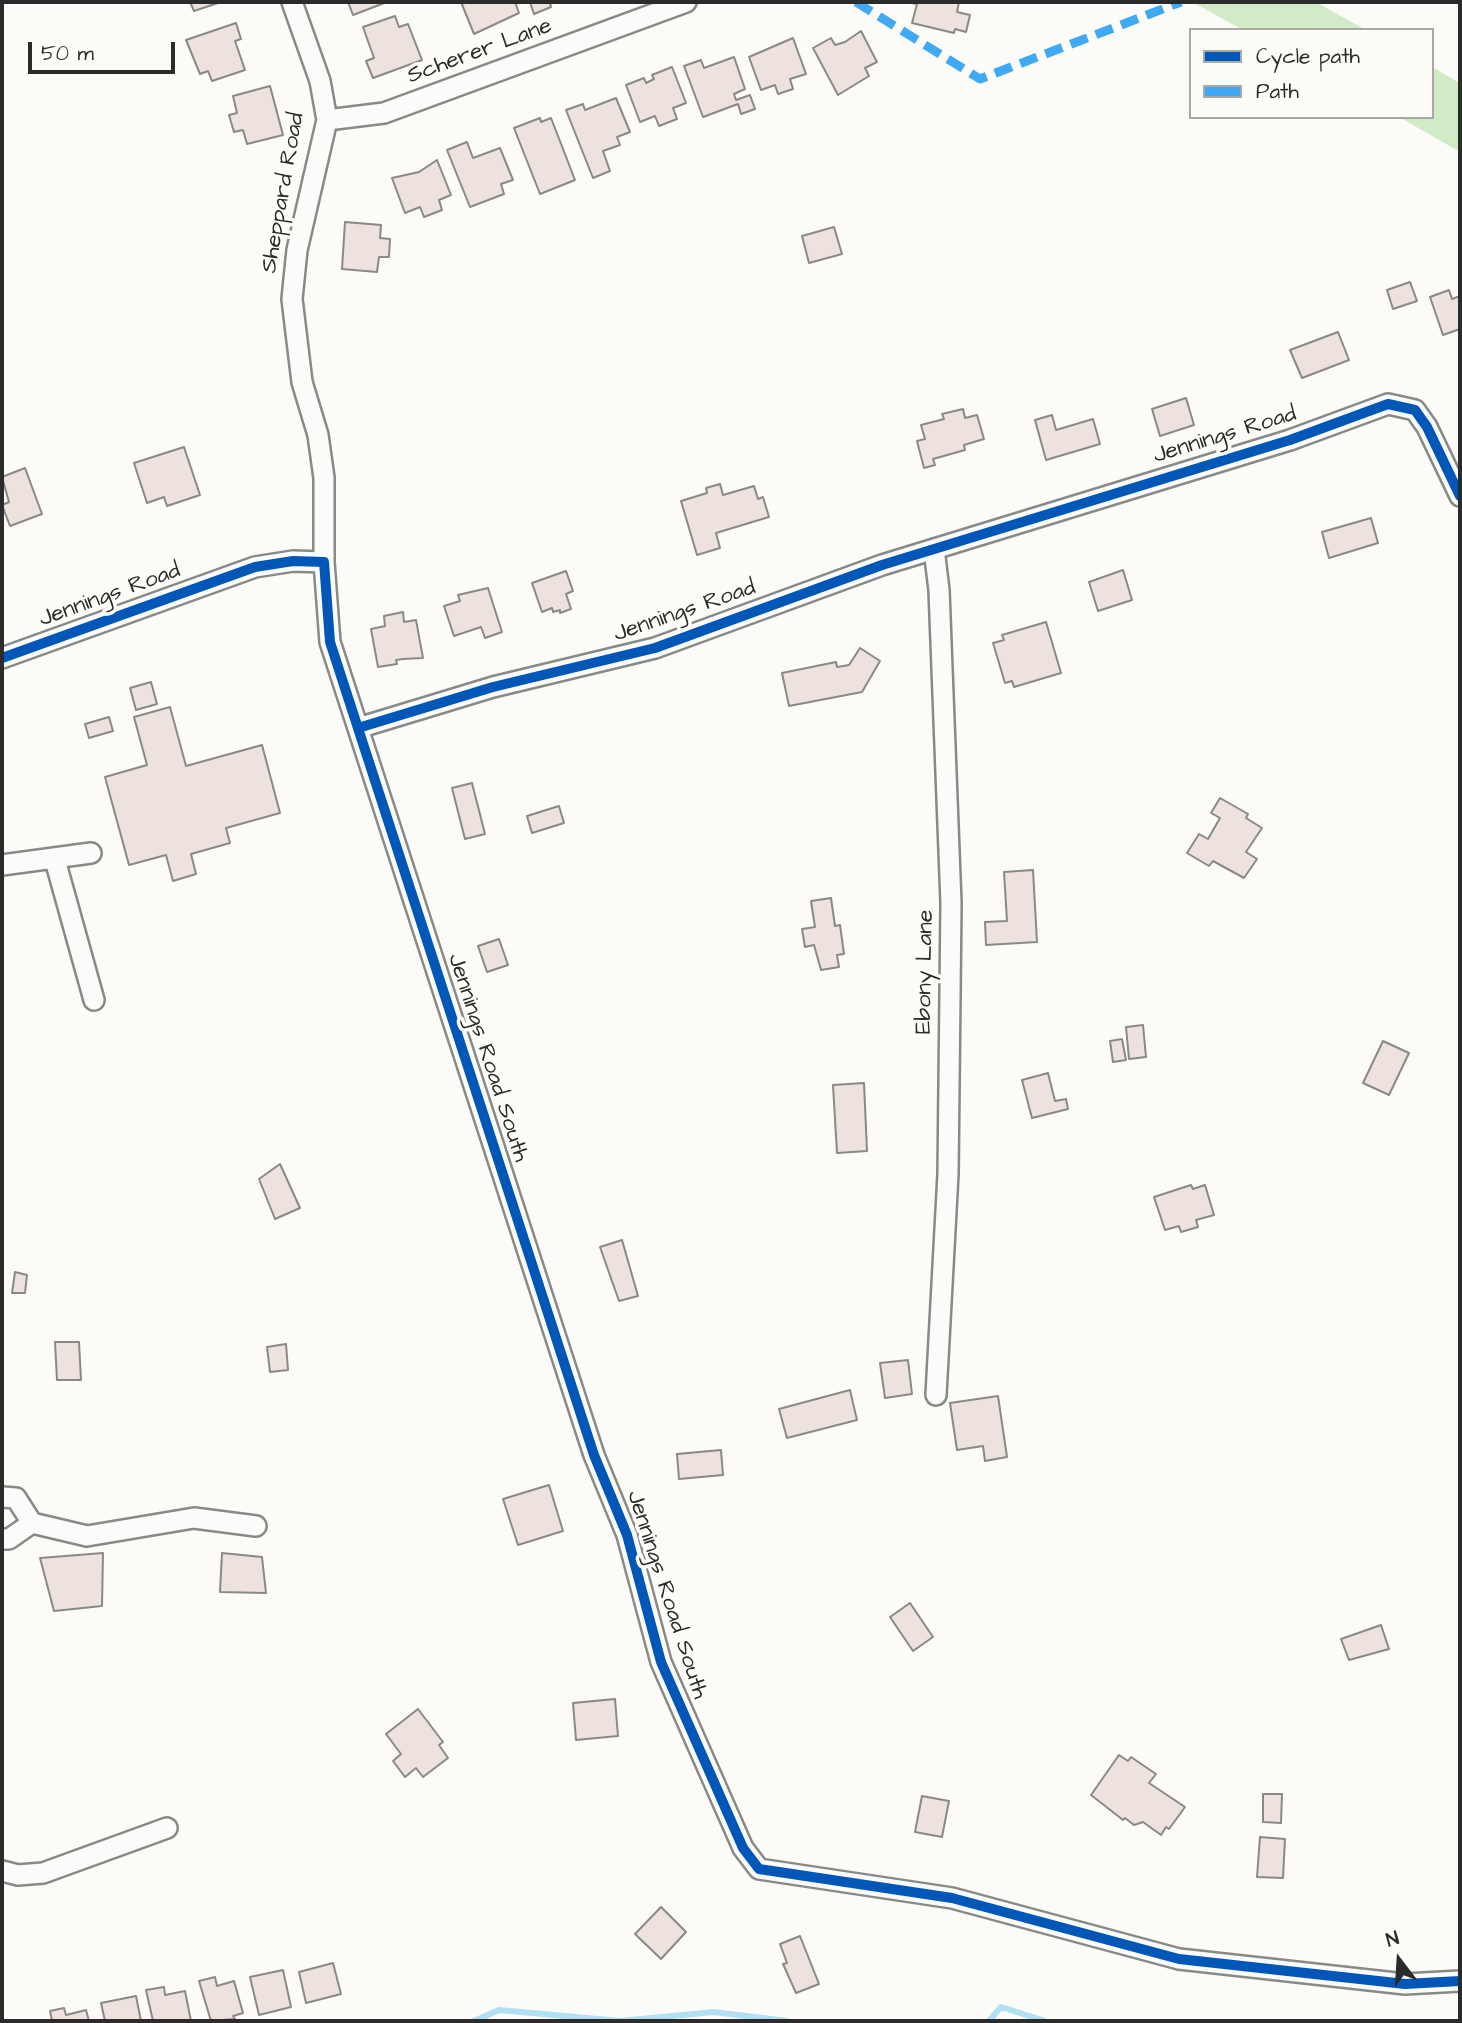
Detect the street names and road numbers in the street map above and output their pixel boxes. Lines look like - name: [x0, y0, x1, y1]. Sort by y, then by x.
- street label: Scherer Lane: [404, 13, 556, 91]
- street label: Sheppard Road: [256, 111, 312, 275]
- street label: Jennings Road: [1150, 401, 1300, 471]
- street label: Jennings Road: [36, 558, 184, 634]
- street label: Jennings Road: [611, 575, 759, 649]
- street label: Ebony Lane: [911, 910, 941, 1034]
- street label: Jennings Road South: [440, 950, 534, 1166]
- street label: Jennings Road South: [619, 1487, 713, 1703]

